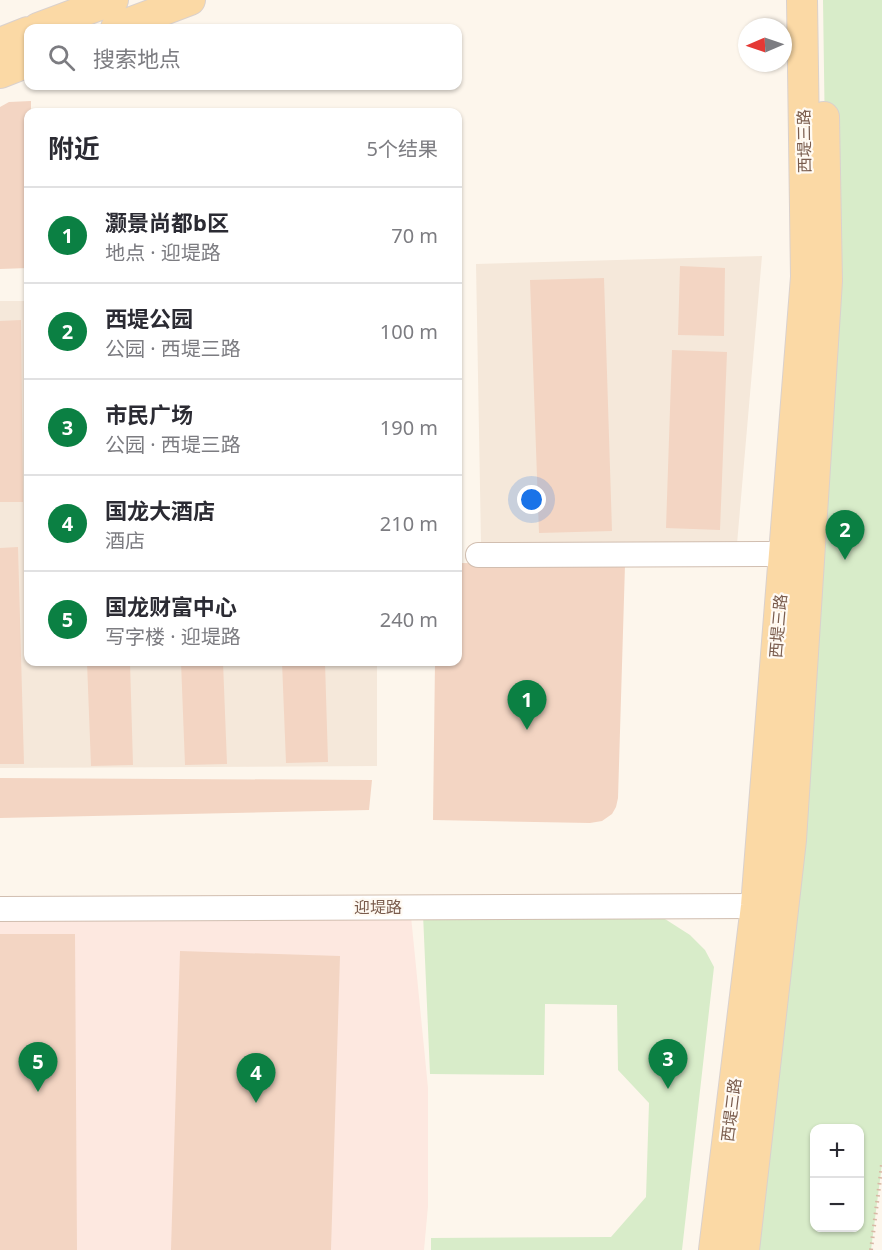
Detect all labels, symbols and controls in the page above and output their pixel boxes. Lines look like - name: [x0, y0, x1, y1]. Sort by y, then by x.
- north arrow: [738, 18, 792, 72]
- search box: [24, 24, 462, 90]
- icon: search: [45, 41, 78, 74]
- text: 搜索地点: [93, 43, 181, 73]
- street label: 西堤三路: [792, 109, 816, 173]
- text: 附近: [48, 130, 100, 166]
- text: 5个结果: [367, 135, 438, 162]
- text: 灏景尚都b区: [105, 207, 229, 237]
- text: 1: [62, 222, 73, 249]
- text: 70 m: [391, 222, 438, 249]
- text: 地点 · 迎堤路: [105, 239, 221, 266]
- text: 西堤公园: [105, 303, 193, 333]
- text: 2: [62, 318, 73, 345]
- text: 100 m: [380, 318, 438, 345]
- text: 公园 · 西堤三路: [105, 335, 241, 362]
- text: 市民广场: [105, 399, 193, 429]
- text: 3: [62, 414, 73, 441]
- text: 190 m: [380, 414, 438, 441]
- text: 公园 · 西堤三路: [105, 431, 241, 458]
- your location: [517, 485, 546, 514]
- text: 国龙大酒店: [105, 495, 215, 525]
- text: 4: [62, 510, 73, 537]
- text: 210 m: [380, 510, 438, 537]
- pin: 2: [826, 510, 864, 560]
- text: 酒店: [105, 527, 145, 554]
- text: 国龙财富中心: [105, 591, 237, 621]
- street label: 西堤三路: [764, 593, 792, 659]
- text: 5: [62, 606, 73, 633]
- text: 240 m: [380, 606, 438, 633]
- text: 写字楼 · 迎堤路: [105, 623, 241, 650]
- pin: 1: [508, 680, 546, 730]
- street label: 迎堤路: [354, 896, 402, 918]
- pin: 3: [648, 1040, 688, 1089]
- pin: 5: [18, 1042, 57, 1092]
- pin: 4: [236, 1054, 276, 1103]
- street label: 西堤三路: [716, 1077, 746, 1143]
- map controls: [810, 1124, 864, 1232]
- button: +: [810, 1124, 864, 1178]
- button: −: [810, 1178, 864, 1232]

